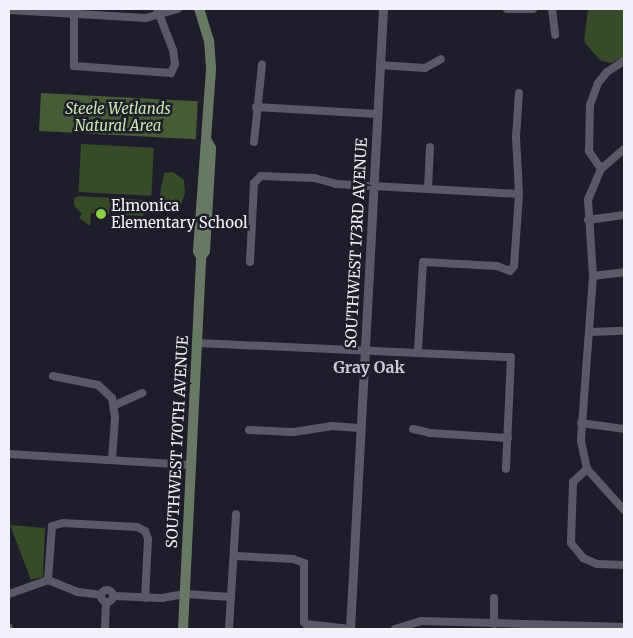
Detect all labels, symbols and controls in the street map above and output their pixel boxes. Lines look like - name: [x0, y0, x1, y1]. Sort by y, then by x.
- park label: Steele Wetlands Natural Area: [65, 99, 171, 134]
- street label: SOUTHWEST 173RD AVENUE: [342, 137, 370, 349]
- place label: Elmonica Elementary School: [111, 196, 248, 231]
- marker: Elmonica Elementary School: [95, 208, 107, 220]
- street label: SOUTHWEST 170TH AVENUE: [162, 335, 192, 549]
- district label: Gray Oak: [333, 357, 405, 377]

